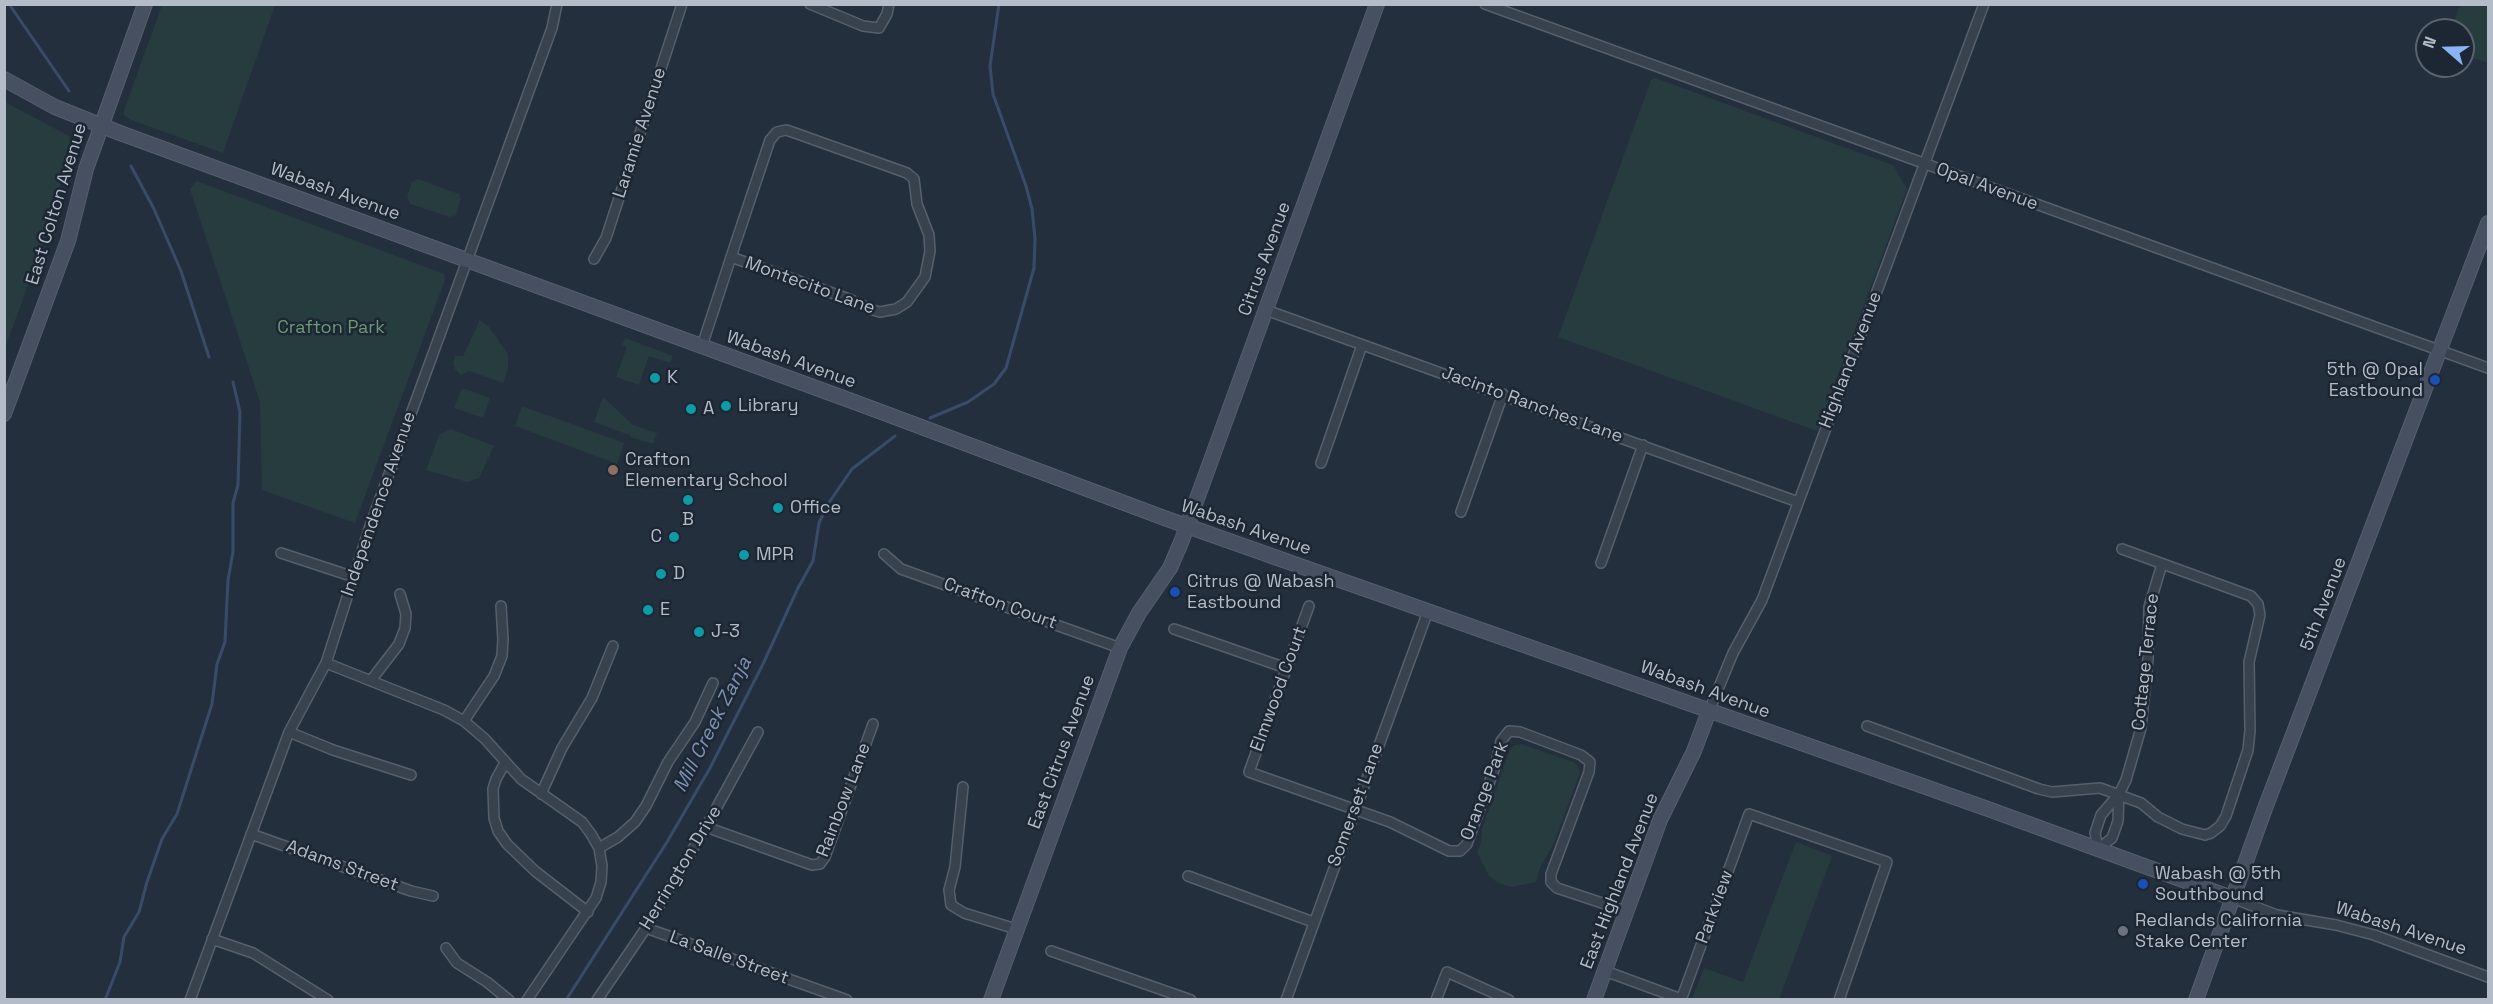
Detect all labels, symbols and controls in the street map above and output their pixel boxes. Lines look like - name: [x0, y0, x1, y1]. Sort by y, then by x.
- north arrow: [2415, 18, 2475, 78]
- text: N: [2418, 34, 2441, 51]
- street label: Laramie Avenue: [609, 65, 671, 201]
- street label: East Colton Avenue: [22, 121, 92, 287]
- street label: Wabash Avenue: [267, 159, 403, 225]
- street label: Opal Avenue: [1933, 159, 2041, 215]
- street label: Citrus Avenue: [1234, 199, 1296, 319]
- street label: Montecito Lane: [742, 252, 878, 320]
- street label: Highland Avenue: [1815, 289, 1887, 431]
- park label: Crafton Park: [277, 317, 385, 339]
- street label: Wabash Avenue: [723, 327, 859, 393]
- place label: 5th @ Opal Eastbound: [2327, 359, 2423, 401]
- street label: Jacinto Ranches Lane: [1438, 362, 1626, 448]
- place label: K: [667, 367, 678, 389]
- marker: K: [648, 371, 662, 385]
- marker: 5th @ Opal Eastbound: [2428, 373, 2442, 387]
- place label: Library: [738, 395, 798, 417]
- place label: A: [703, 398, 714, 420]
- marker: Library: [719, 399, 733, 413]
- marker: A: [684, 402, 698, 416]
- street label: Independence Avenue: [337, 409, 421, 599]
- place label: Crafton Elementary School: [625, 449, 788, 492]
- marker: Crafton Elementary School: [606, 463, 620, 477]
- marker: B: [681, 493, 695, 507]
- street label: Wabash Avenue: [1178, 496, 1314, 560]
- place label: Office: [790, 497, 841, 519]
- marker: Office: [771, 501, 785, 515]
- place label: B: [682, 509, 694, 531]
- place label: C: [650, 526, 662, 548]
- marker: C: [667, 530, 681, 544]
- place label: MPR: [756, 544, 794, 566]
- marker: MPR: [737, 548, 751, 562]
- street label: 5th Avenue: [2296, 554, 2352, 654]
- place label: D: [673, 563, 685, 585]
- marker: D: [654, 567, 668, 581]
- place label: Citrus @ Wabash Eastbound: [1187, 571, 1335, 614]
- street label: Crafton Court: [940, 574, 1060, 634]
- marker: Citrus @ Wabash Eastbound: [1168, 585, 1182, 599]
- street label: Cottage Terrace: [2128, 592, 2164, 732]
- place label: E: [660, 599, 670, 621]
- marker: E: [641, 603, 655, 617]
- place label: J-3: [711, 621, 740, 643]
- street label: Elmwood Court: [1246, 624, 1312, 754]
- marker: J-3: [692, 625, 706, 639]
- water label: Mill Creek Zanja: [669, 653, 757, 797]
- street label: Wabash Avenue: [1637, 657, 1773, 723]
- street label: East Citrus Avenue: [1024, 672, 1100, 832]
- street label: Orange Park: [1456, 739, 1514, 843]
- street label: Rainbow Lane: [812, 740, 876, 860]
- street label: Somerset Lane: [1324, 740, 1388, 870]
- street label: East Highland Avenue: [1576, 790, 1664, 972]
- street label: Herrington Drive: [635, 802, 727, 934]
- street label: Adams Street: [283, 836, 401, 896]
- place label: Wabash @ 5th Southbound: [2155, 863, 2281, 906]
- street label: Parkview: [1692, 867, 1738, 947]
- marker: Wabash @ 5th Southbound: [2136, 877, 2150, 891]
- street label: Wabash Avenue: [2333, 898, 2469, 960]
- place label: Redlands California Stake Center: [2135, 910, 2302, 952]
- marker: Redlands California Stake Center: [2116, 924, 2130, 938]
- street label: La Salle Street: [666, 926, 792, 990]

